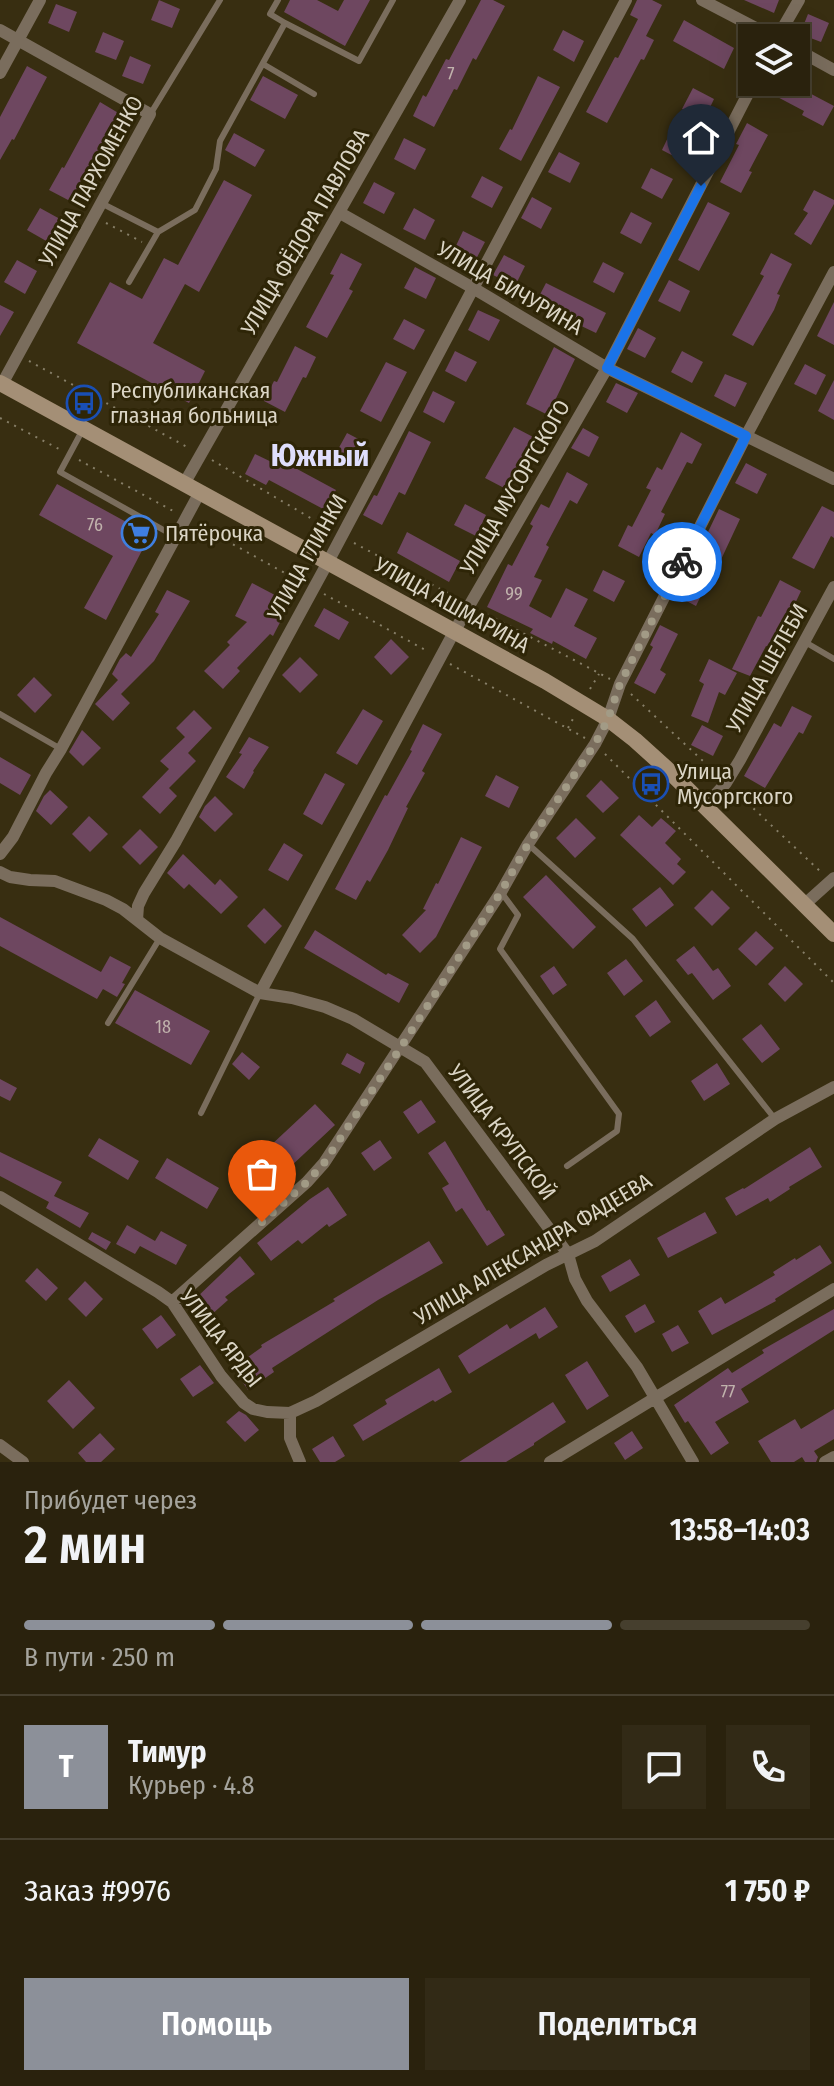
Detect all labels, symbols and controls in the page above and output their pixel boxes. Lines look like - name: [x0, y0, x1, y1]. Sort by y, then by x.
- map controls: [738, 24, 810, 96]
- button: layers: [738, 24, 810, 96]
- house number: 7: [447, 63, 455, 85]
- street label: УЛИЦА ПАРХОМЕНКО: [32, 91, 149, 272]
- pin: [667, 104, 735, 186]
- icon: home: [679, 116, 723, 160]
- street label: УЛИЦА ФЁДОРА ПАВЛОВА: [234, 124, 375, 341]
- street label: УЛИЦА БИЧУРИНА: [431, 235, 588, 341]
- place label: Республиканская глазная больница: [110, 377, 278, 429]
- bus stop icon: Республиканская глазная больница: [65, 384, 103, 422]
- street label: УЛИЦА МУСОРГСКОГО: [454, 395, 576, 580]
- district label: Южный: [271, 438, 369, 474]
- street label: УЛИЦА ГЛИНКИ: [261, 489, 353, 626]
- house number: 76: [87, 514, 103, 536]
- supermarket icon: Пятёрочка: [120, 514, 158, 552]
- place label: Пятёрочка: [165, 520, 263, 547]
- courier: [642, 522, 722, 602]
- icon: bike: [660, 540, 704, 584]
- street label: УЛИЦА АШМАРИНА: [369, 551, 535, 659]
- house number: 99: [505, 583, 523, 605]
- street label: УЛИЦА ШЕЛЕБИ: [720, 599, 814, 738]
- place label: Улица Мусоргского: [676, 758, 793, 810]
- bus stop icon: Улица Мусоргского: [632, 765, 670, 803]
- house number: 18: [155, 1016, 171, 1038]
- street label: УЛИЦА КРУПСКОЙ: [442, 1058, 562, 1205]
- pin: [228, 1140, 296, 1222]
- icon: bag: [240, 1152, 284, 1196]
- street label: УЛИЦА АЛЕКСАНДРА ФАДЕЕВА: [409, 1167, 657, 1331]
- street label: УЛИЦА ЯРДЫ: [174, 1283, 268, 1393]
- house number: 77: [721, 1381, 735, 1403]
- text: Прибудет через: [24, 1485, 197, 1516]
- text: 13:58–14:03: [670, 1512, 810, 1548]
- text: 2 мин: [24, 1514, 147, 1577]
- text: В пути · 250 m: [24, 1642, 175, 1673]
- button: chat: [622, 1725, 706, 1809]
- button: phone: [726, 1725, 810, 1809]
- text: Тимур: [128, 1734, 207, 1770]
- text: Т: [59, 1749, 73, 1785]
- text: Курьер · 4.8: [128, 1770, 255, 1801]
- text: Заказ #9976: [24, 1873, 171, 1909]
- text: 1 750 ₽: [725, 1873, 810, 1909]
- button: Помощь: [24, 1978, 409, 2070]
- button: Поделиться: [425, 1978, 810, 2070]

